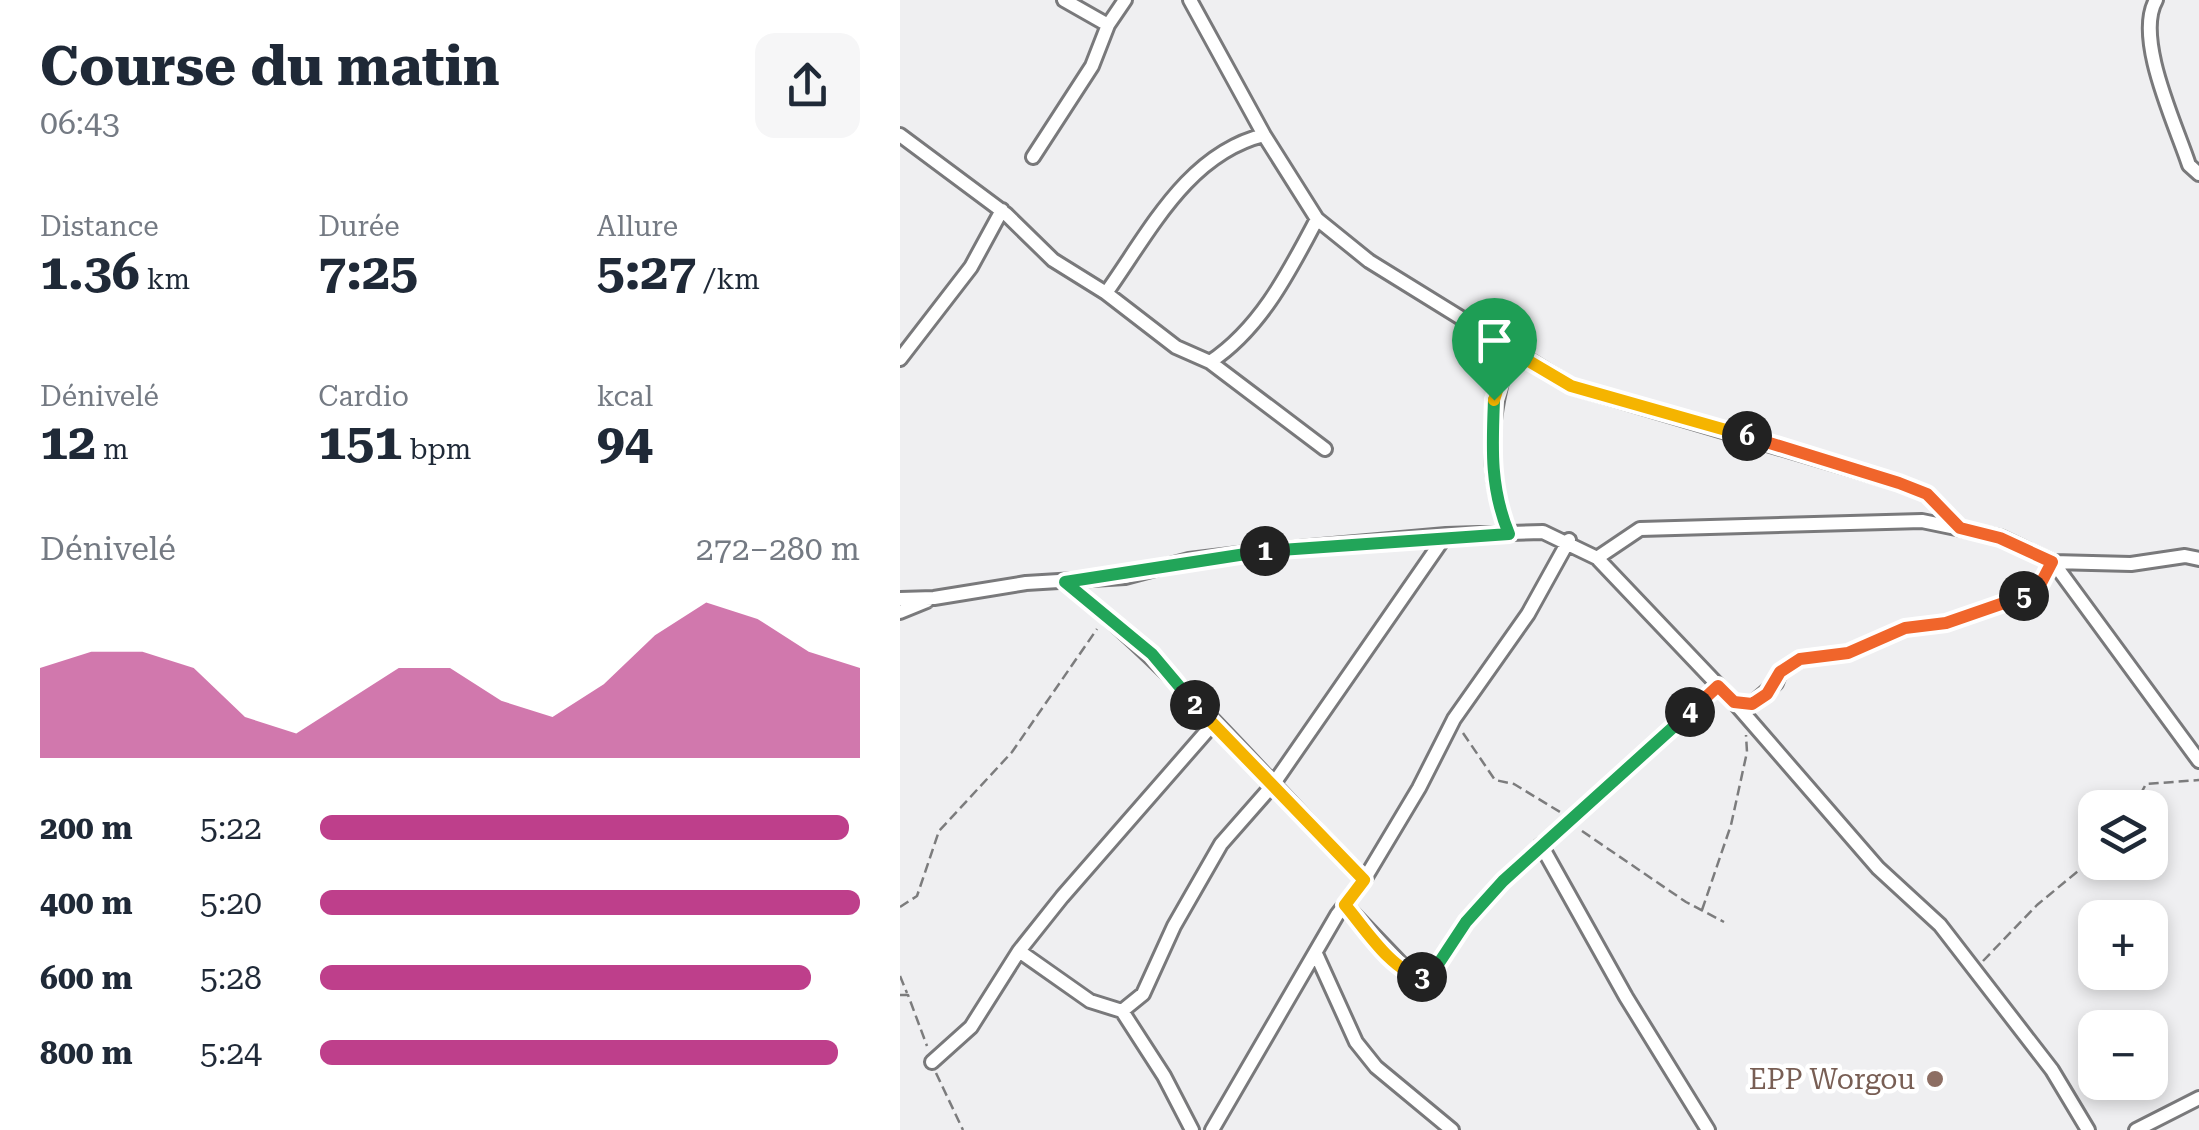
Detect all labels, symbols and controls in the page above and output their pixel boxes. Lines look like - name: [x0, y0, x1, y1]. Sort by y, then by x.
- button: share: [755, 33, 860, 138]
- text: Course du matin: [40, 34, 500, 98]
- text: 06:43: [40, 104, 120, 142]
- text: Distance: [40, 210, 159, 243]
- text: Durée: [318, 210, 400, 243]
- text: Allure: [597, 210, 678, 243]
- text: 1.36: [40, 243, 140, 301]
- text: 7:25: [318, 243, 418, 301]
- text: 5:27: [597, 243, 696, 301]
- text: km: [140, 263, 190, 296]
- text: /km: [696, 263, 760, 296]
- pin: [1452, 298, 1537, 401]
- icon: arrive: [1467, 313, 1522, 368]
- text: Dénivelé: [40, 380, 159, 413]
- text: Cardio: [318, 380, 409, 413]
- text: kcal: [597, 380, 653, 413]
- pin: 6: [1722, 411, 1772, 461]
- text: 12: [40, 413, 96, 471]
- text: 151: [318, 413, 402, 471]
- text: 94: [597, 413, 653, 471]
- text: 6: [1739, 419, 1755, 452]
- text: m: [96, 433, 129, 466]
- text: bpm: [402, 433, 471, 466]
- pin: 1: [1240, 526, 1290, 576]
- text: Dénivelé: [40, 530, 176, 568]
- text: 272–280 m: [696, 530, 860, 568]
- text: 1: [1257, 534, 1273, 567]
- pin: 5: [1999, 571, 2049, 621]
- text: 5: [2016, 579, 2032, 612]
- pin: 2: [1170, 680, 1220, 730]
- pin: 4: [1665, 687, 1715, 737]
- text: 2: [1187, 688, 1203, 721]
- text: 4: [1682, 695, 1698, 728]
- map controls: [2078, 790, 2168, 1100]
- button: layers: [2078, 790, 2168, 880]
- text: 200 m: [40, 809, 133, 847]
- text: 5:22: [200, 809, 262, 847]
- text: 400 m: [40, 884, 133, 922]
- text: 5:20: [200, 884, 262, 922]
- button: +: [2078, 900, 2168, 990]
- pin: 3: [1397, 952, 1447, 1002]
- text: 600 m: [40, 959, 133, 997]
- text: 5:28: [200, 959, 262, 997]
- text: 3: [1414, 960, 1430, 993]
- button: −: [2078, 1010, 2168, 1100]
- text: 800 m: [40, 1034, 133, 1072]
- text: 5:24: [200, 1034, 262, 1072]
- place label: EPP Worgou: [1749, 1063, 1915, 1096]
- marker: EPP Worgou: [1924, 1068, 1946, 1090]

